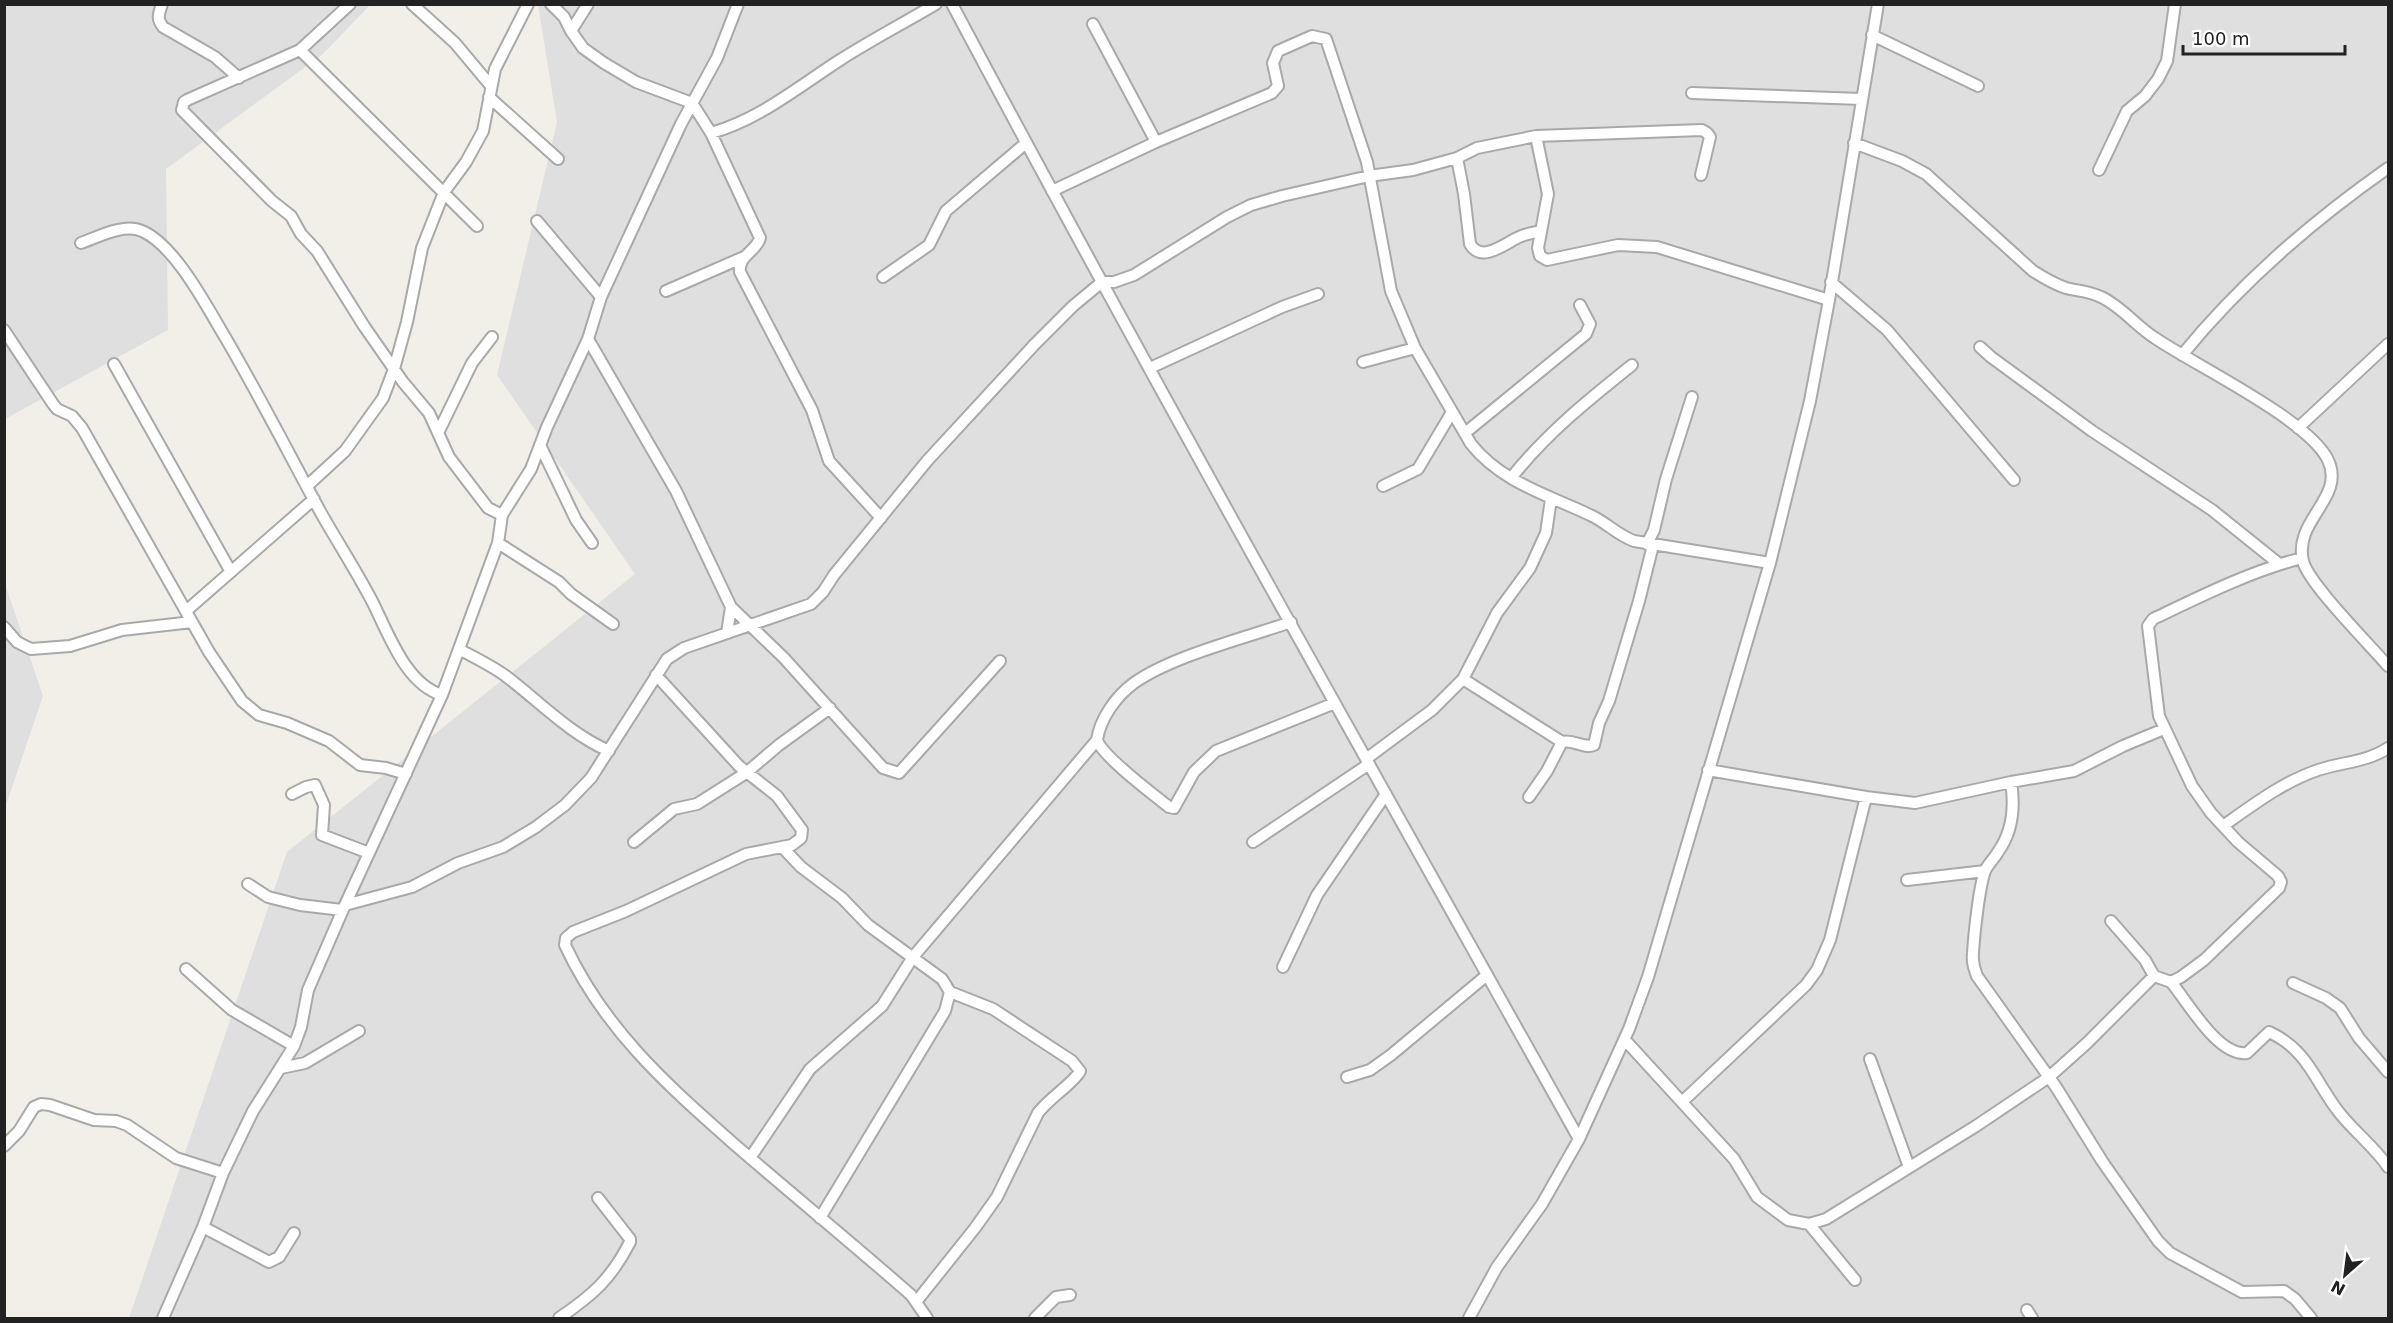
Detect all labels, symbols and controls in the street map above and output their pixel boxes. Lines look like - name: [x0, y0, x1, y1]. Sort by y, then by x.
- scale bar: [2183, 18, 2345, 56]
- text: 100 m: [2192, 28, 2250, 49]
- north arrow: [2315, 1245, 2375, 1305]
- text: N: [2328, 1276, 2349, 1299]

